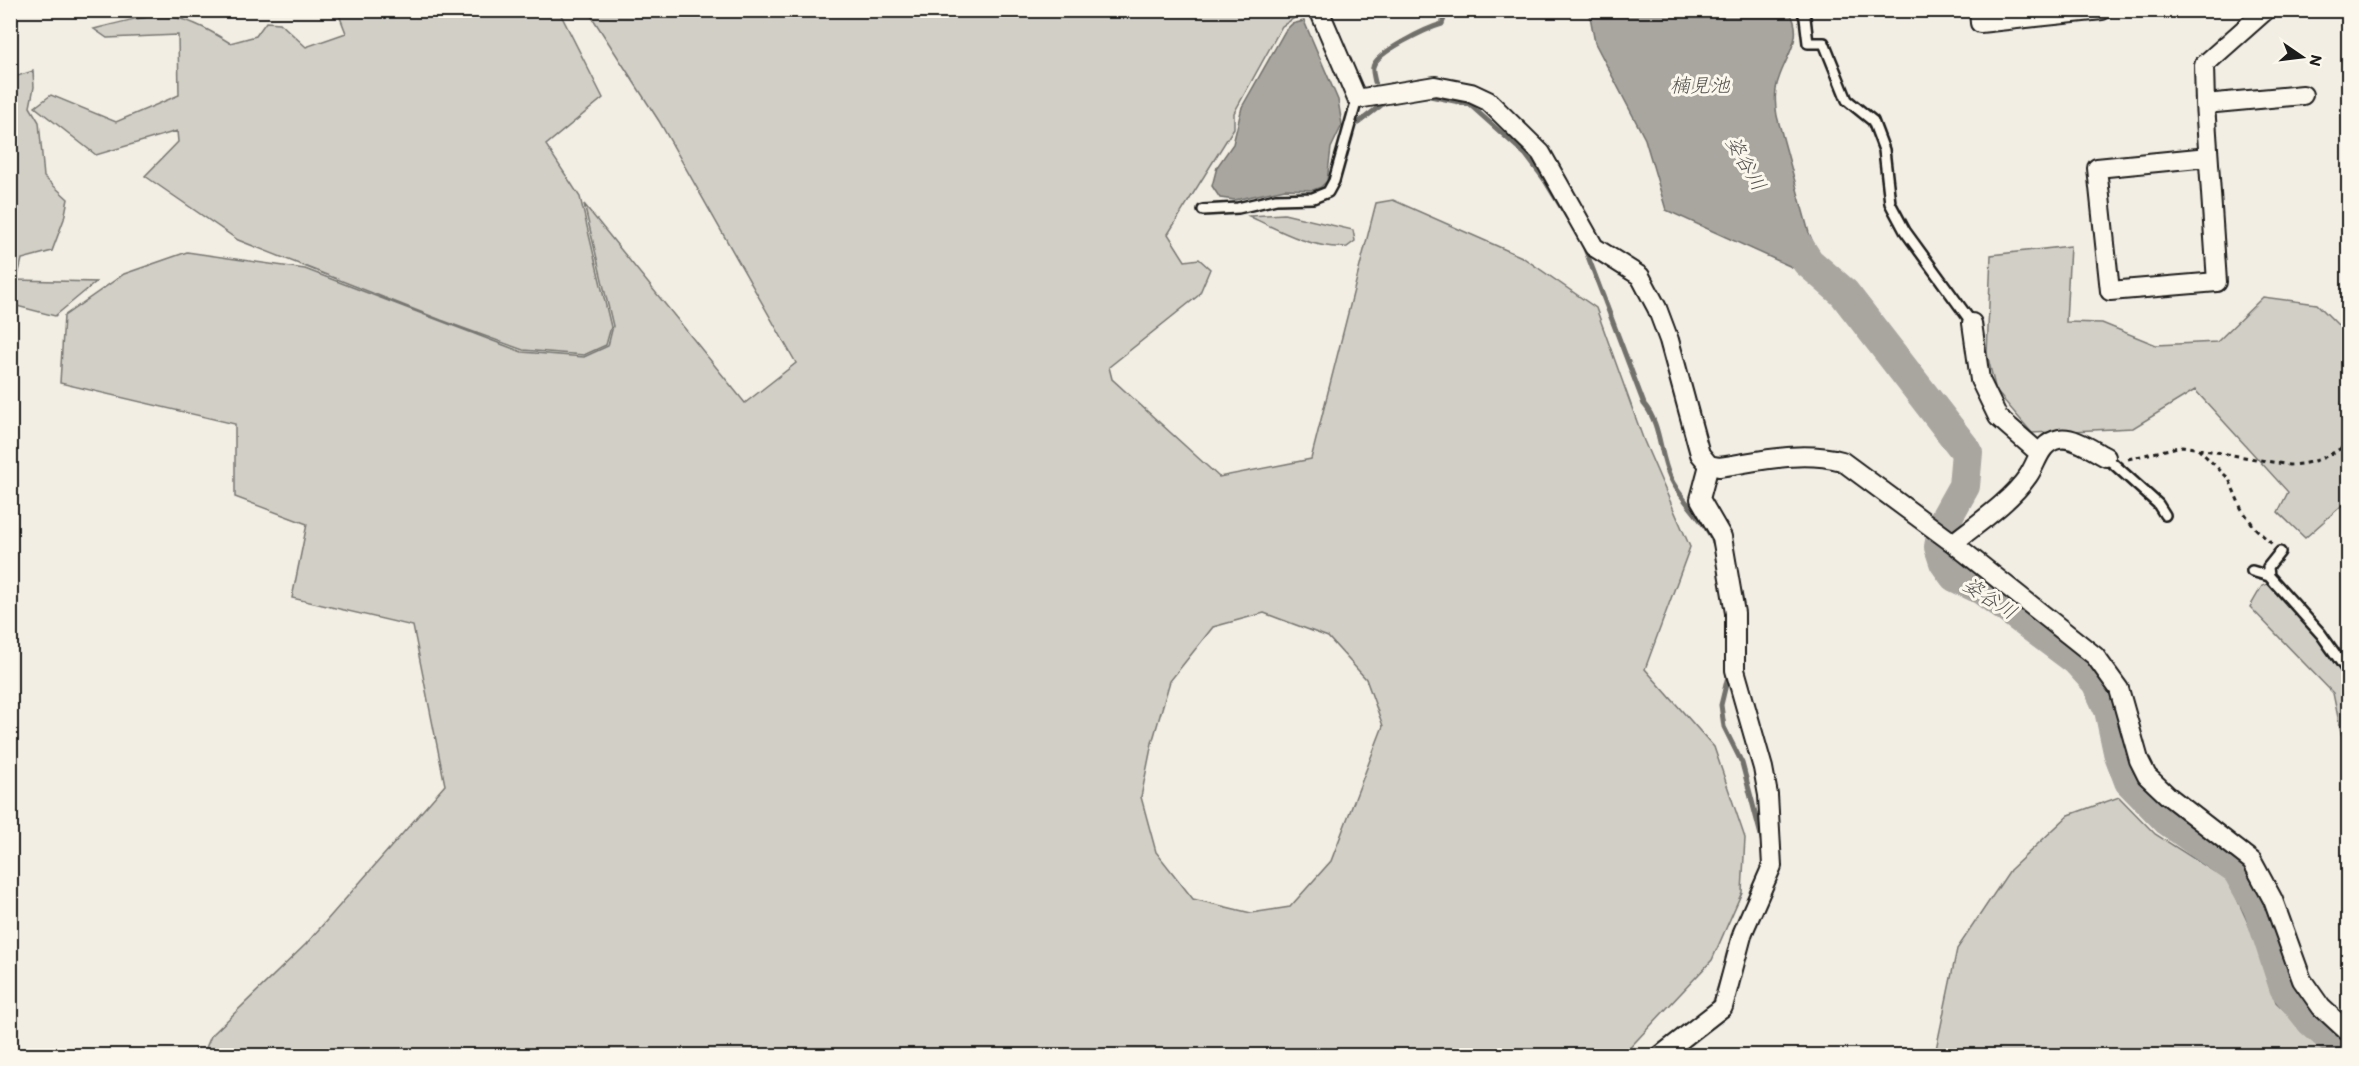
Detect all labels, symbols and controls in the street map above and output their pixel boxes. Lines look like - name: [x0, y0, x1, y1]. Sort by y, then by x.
- north arrow: [2272, 27, 2332, 87]
- text: N: [2306, 53, 2327, 68]
- water label: 楠見池: [1670, 73, 1731, 97]
- water label: 姿谷川: [1721, 131, 1771, 195]
- water label: 姿谷川: [1958, 572, 2022, 624]

